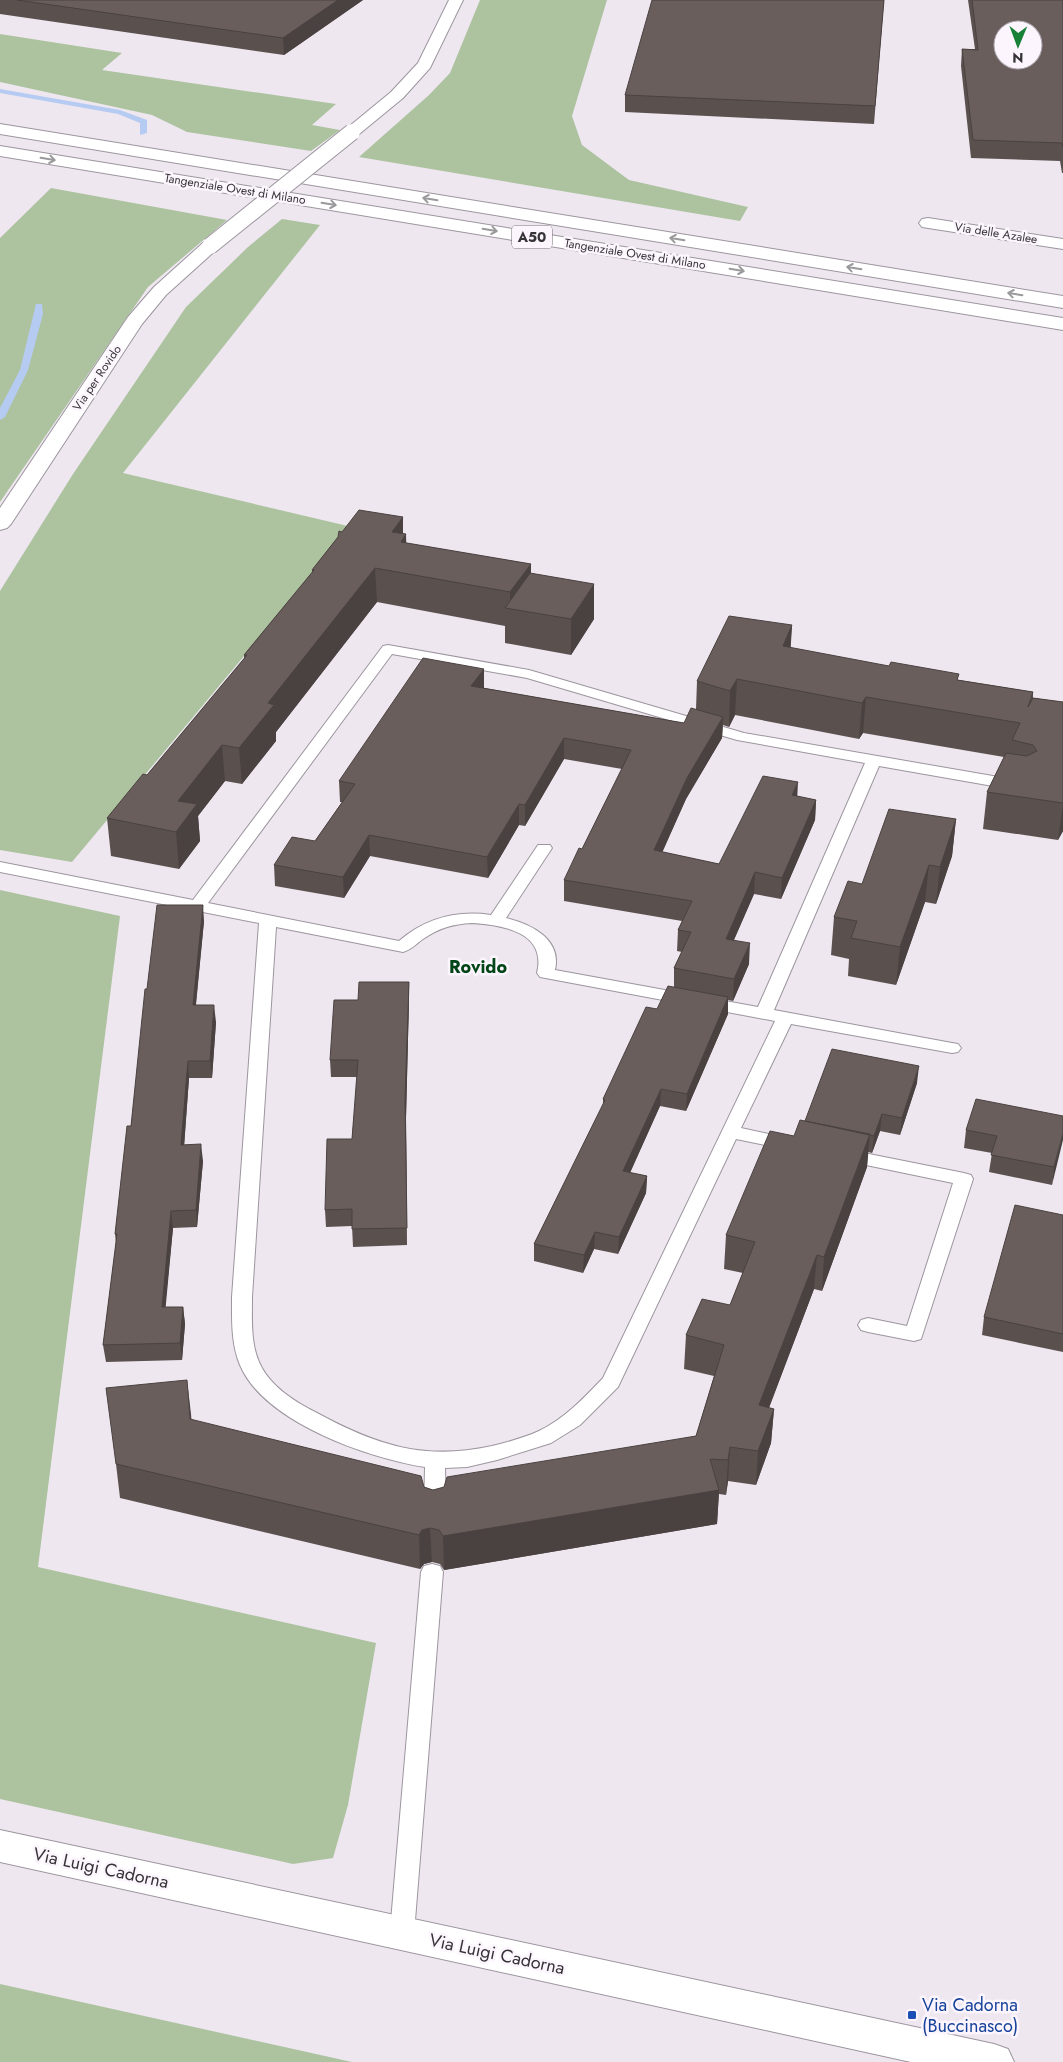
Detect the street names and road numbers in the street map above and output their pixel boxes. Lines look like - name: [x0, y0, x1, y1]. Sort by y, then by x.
- street label: Tangenziale Ovest di Milano: [163, 169, 307, 209]
- street label: Via delle Azalee: [953, 218, 1039, 248]
- road number: A50: [512, 226, 552, 248]
- street label: Tangenziale Ovest di Milano: [563, 234, 707, 274]
- street label: Via per Rovido: [68, 341, 126, 415]
- street label: Via Luigi Cadorna: [31, 1841, 171, 1895]
- street label: Via Luigi Cadorna: [427, 1927, 567, 1981]

